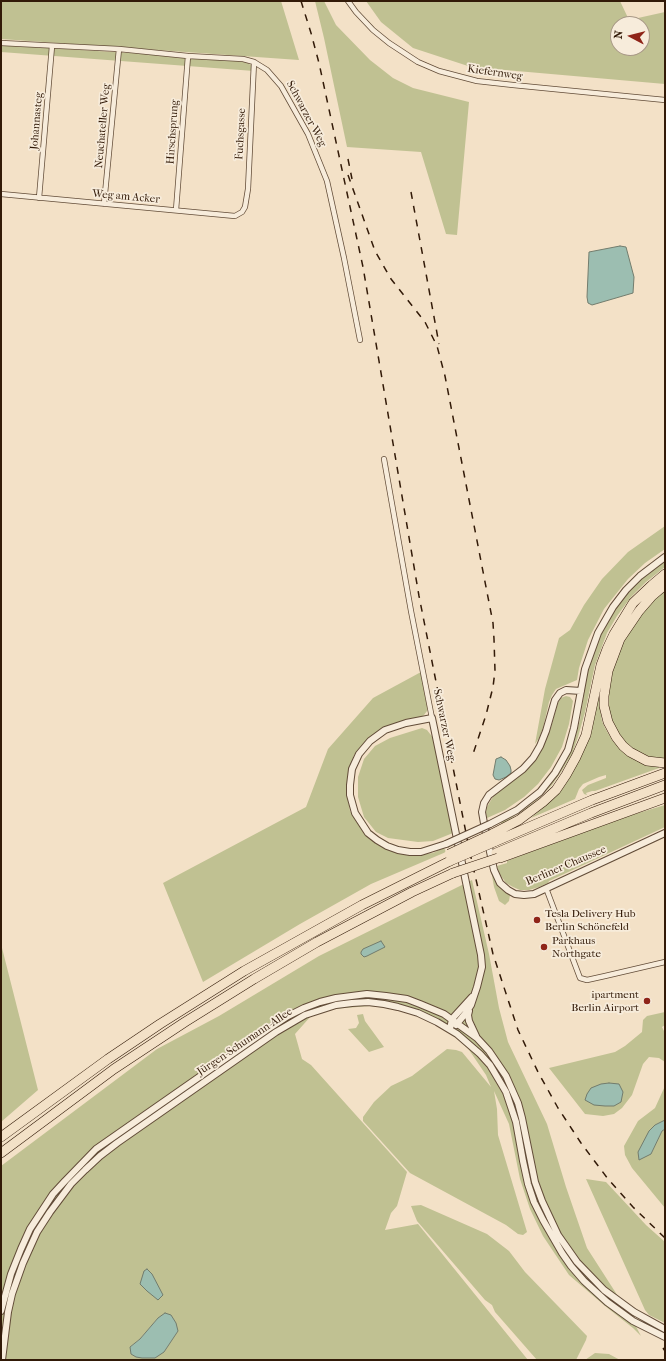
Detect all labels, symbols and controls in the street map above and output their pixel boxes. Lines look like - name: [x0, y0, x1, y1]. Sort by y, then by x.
- north arrow: [610, 16, 650, 56]
- text: N: [612, 30, 626, 40]
- street label: Kiefernweg: [467, 63, 523, 83]
- street label: Schwarzer Weg: [283, 79, 329, 149]
- street label: Neuchateller Weg: [93, 83, 113, 169]
- street label: Johannasteg: [28, 92, 46, 150]
- street label: Hirschsprung: [164, 99, 182, 165]
- street label: Fuchsgasse: [233, 108, 249, 160]
- street label: Weg am Acker: [92, 187, 160, 207]
- street label: Schwarzer Weg: [430, 688, 458, 762]
- street label: Berliner Chaussee: [524, 843, 608, 889]
- place label: Tesla Delivery Hub Berlin Schönefeld: [545, 907, 635, 933]
- marker: Tesla Delivery Hub Berlin Schönefeld: [532, 915, 542, 925]
- place label: Parkhaus Northgate: [552, 934, 601, 960]
- marker: Parkhaus Northgate: [539, 942, 549, 952]
- place label: ipartment Berlin Airport: [571, 988, 639, 1014]
- marker: ipartment Berlin Airport: [642, 996, 652, 1006]
- street label: Jürgen-Schumann-Allee: [195, 1005, 295, 1079]

